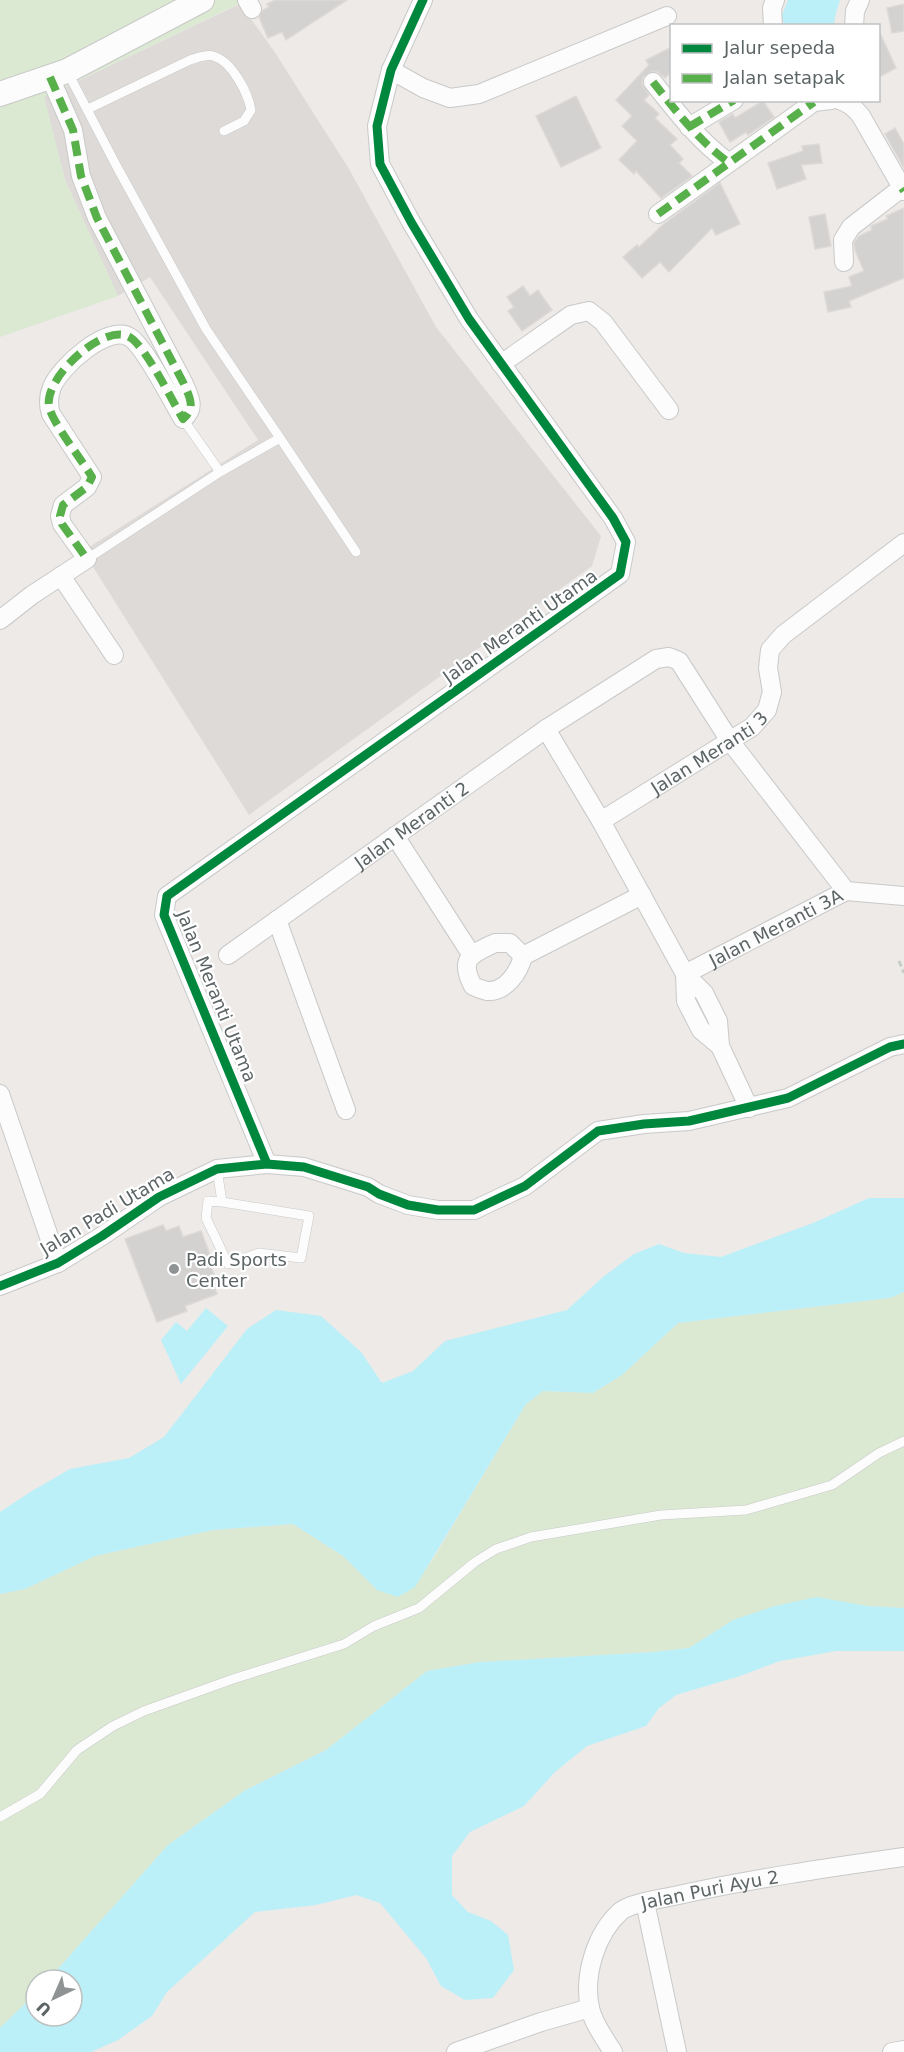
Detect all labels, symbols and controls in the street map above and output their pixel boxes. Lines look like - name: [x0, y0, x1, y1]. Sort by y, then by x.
- legend: [670, 24, 880, 102]
- text: Jalur sepeda: [723, 37, 835, 58]
- text: Jalan setapak: [723, 67, 845, 88]
- street label: Jalan Meranti Utama: [438, 565, 601, 688]
- street label: Jalan Meranti 3: [646, 707, 772, 799]
- street label: Jalan Meranti 2: [349, 777, 473, 873]
- street label: Jalan Meranti 3A: [704, 884, 847, 971]
- street label: Jalan Meranti Utama: [173, 906, 261, 1085]
- street label: Jalan Padi Utama: [35, 1163, 178, 1260]
- place label: Padi Sports Center: [186, 1249, 287, 1291]
- marker: Padi Sports Center: [167, 1262, 181, 1276]
- street label: Jalan Puri Ayu 2: [638, 1866, 780, 1913]
- north arrow: [24, 1968, 84, 2028]
- text: U: [33, 1997, 55, 2020]

